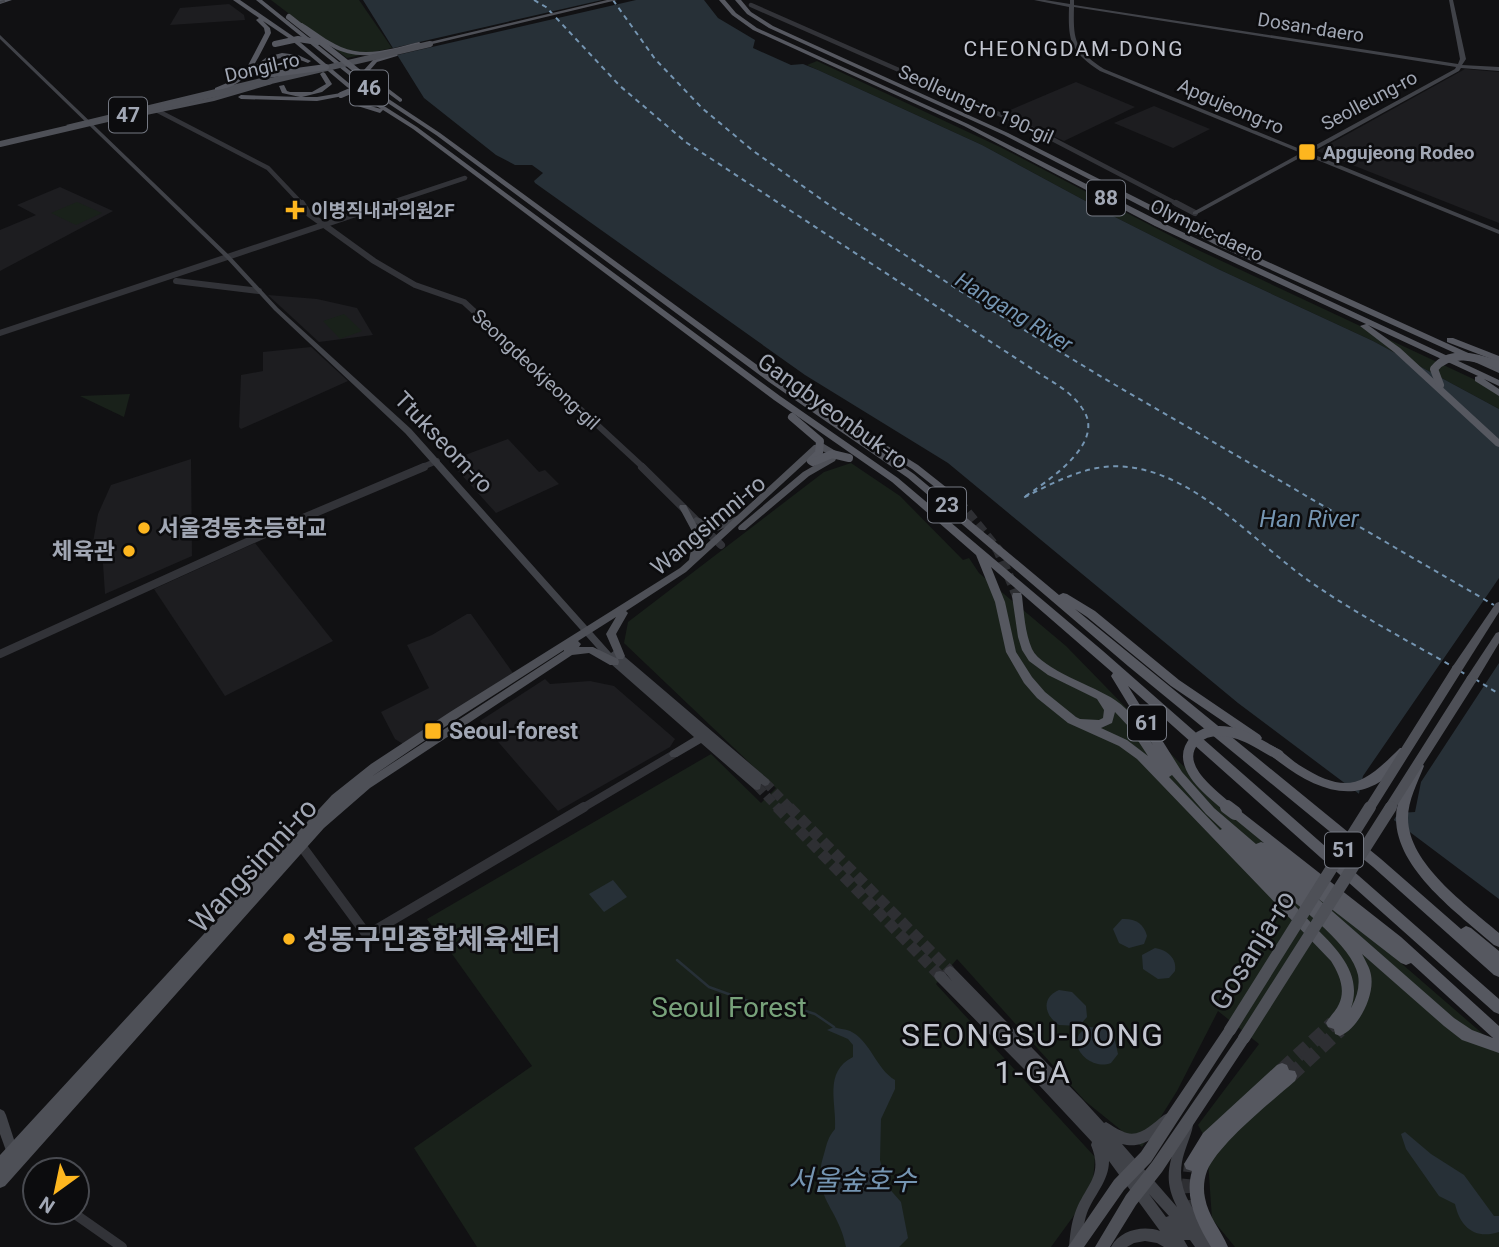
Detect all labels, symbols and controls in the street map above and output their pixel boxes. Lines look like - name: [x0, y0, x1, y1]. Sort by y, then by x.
- street label: Dosan-daero: [1256, 8, 1366, 47]
- district label: CHEONGDAM-DONG: [963, 37, 1185, 61]
- street label: Dongil-ro: [222, 48, 302, 87]
- street label: Seolleung-ro 190-gil: [895, 60, 1057, 149]
- street label: Seolleung-ro: [1317, 66, 1421, 135]
- road number: 46: [350, 70, 388, 106]
- street label: Apgujeong-ro: [1174, 74, 1287, 139]
- road number: 47: [109, 97, 147, 132]
- place label: Apgujeong Rodeo: [1323, 141, 1475, 164]
- marker: Apgujeong Rodeo: [1297, 142, 1317, 162]
- road number: 88: [1087, 180, 1125, 216]
- street label: Olympic-daero: [1147, 194, 1267, 267]
- place label: 이병직내과의원2F: [311, 199, 455, 222]
- marker: 이병직내과의원2F: [285, 200, 305, 220]
- water label: Hangang River: [951, 268, 1078, 357]
- street label: Seongdeokjeong-gil: [467, 304, 604, 435]
- street label: Gangbyeonbuk-ro: [752, 348, 913, 475]
- street label: Ttukseom-ro: [389, 386, 498, 498]
- street label: Wangsimni-ro: [646, 470, 771, 581]
- road number: 23: [928, 488, 966, 522]
- water label: Han River: [1259, 505, 1360, 533]
- place label: 서울경동초등학교: [158, 515, 327, 542]
- marker: 서울경동초등학교: [136, 520, 152, 536]
- place label: 체육관: [52, 538, 115, 565]
- marker: 체육관: [121, 543, 137, 559]
- road number: 61: [1128, 706, 1166, 740]
- place label: Seoul-forest: [449, 718, 578, 745]
- marker: Seoul-forest: [423, 721, 443, 741]
- street label: Wangsimni-ro: [183, 791, 324, 939]
- road number: 51: [1325, 832, 1363, 868]
- street label: Gosanja-ro: [1203, 884, 1302, 1016]
- place label: 성동구민종합체육센터: [303, 923, 561, 956]
- marker: 성동구민종합체육센터: [281, 931, 297, 947]
- park label: Seoul Forest: [651, 991, 807, 1024]
- district label: SEONGSU-DONG 1-GA: [901, 1016, 1165, 1091]
- north arrow: [21, 1156, 91, 1226]
- water label: 서울숲호수: [788, 1164, 918, 1197]
- text: N: [35, 1192, 59, 1218]

